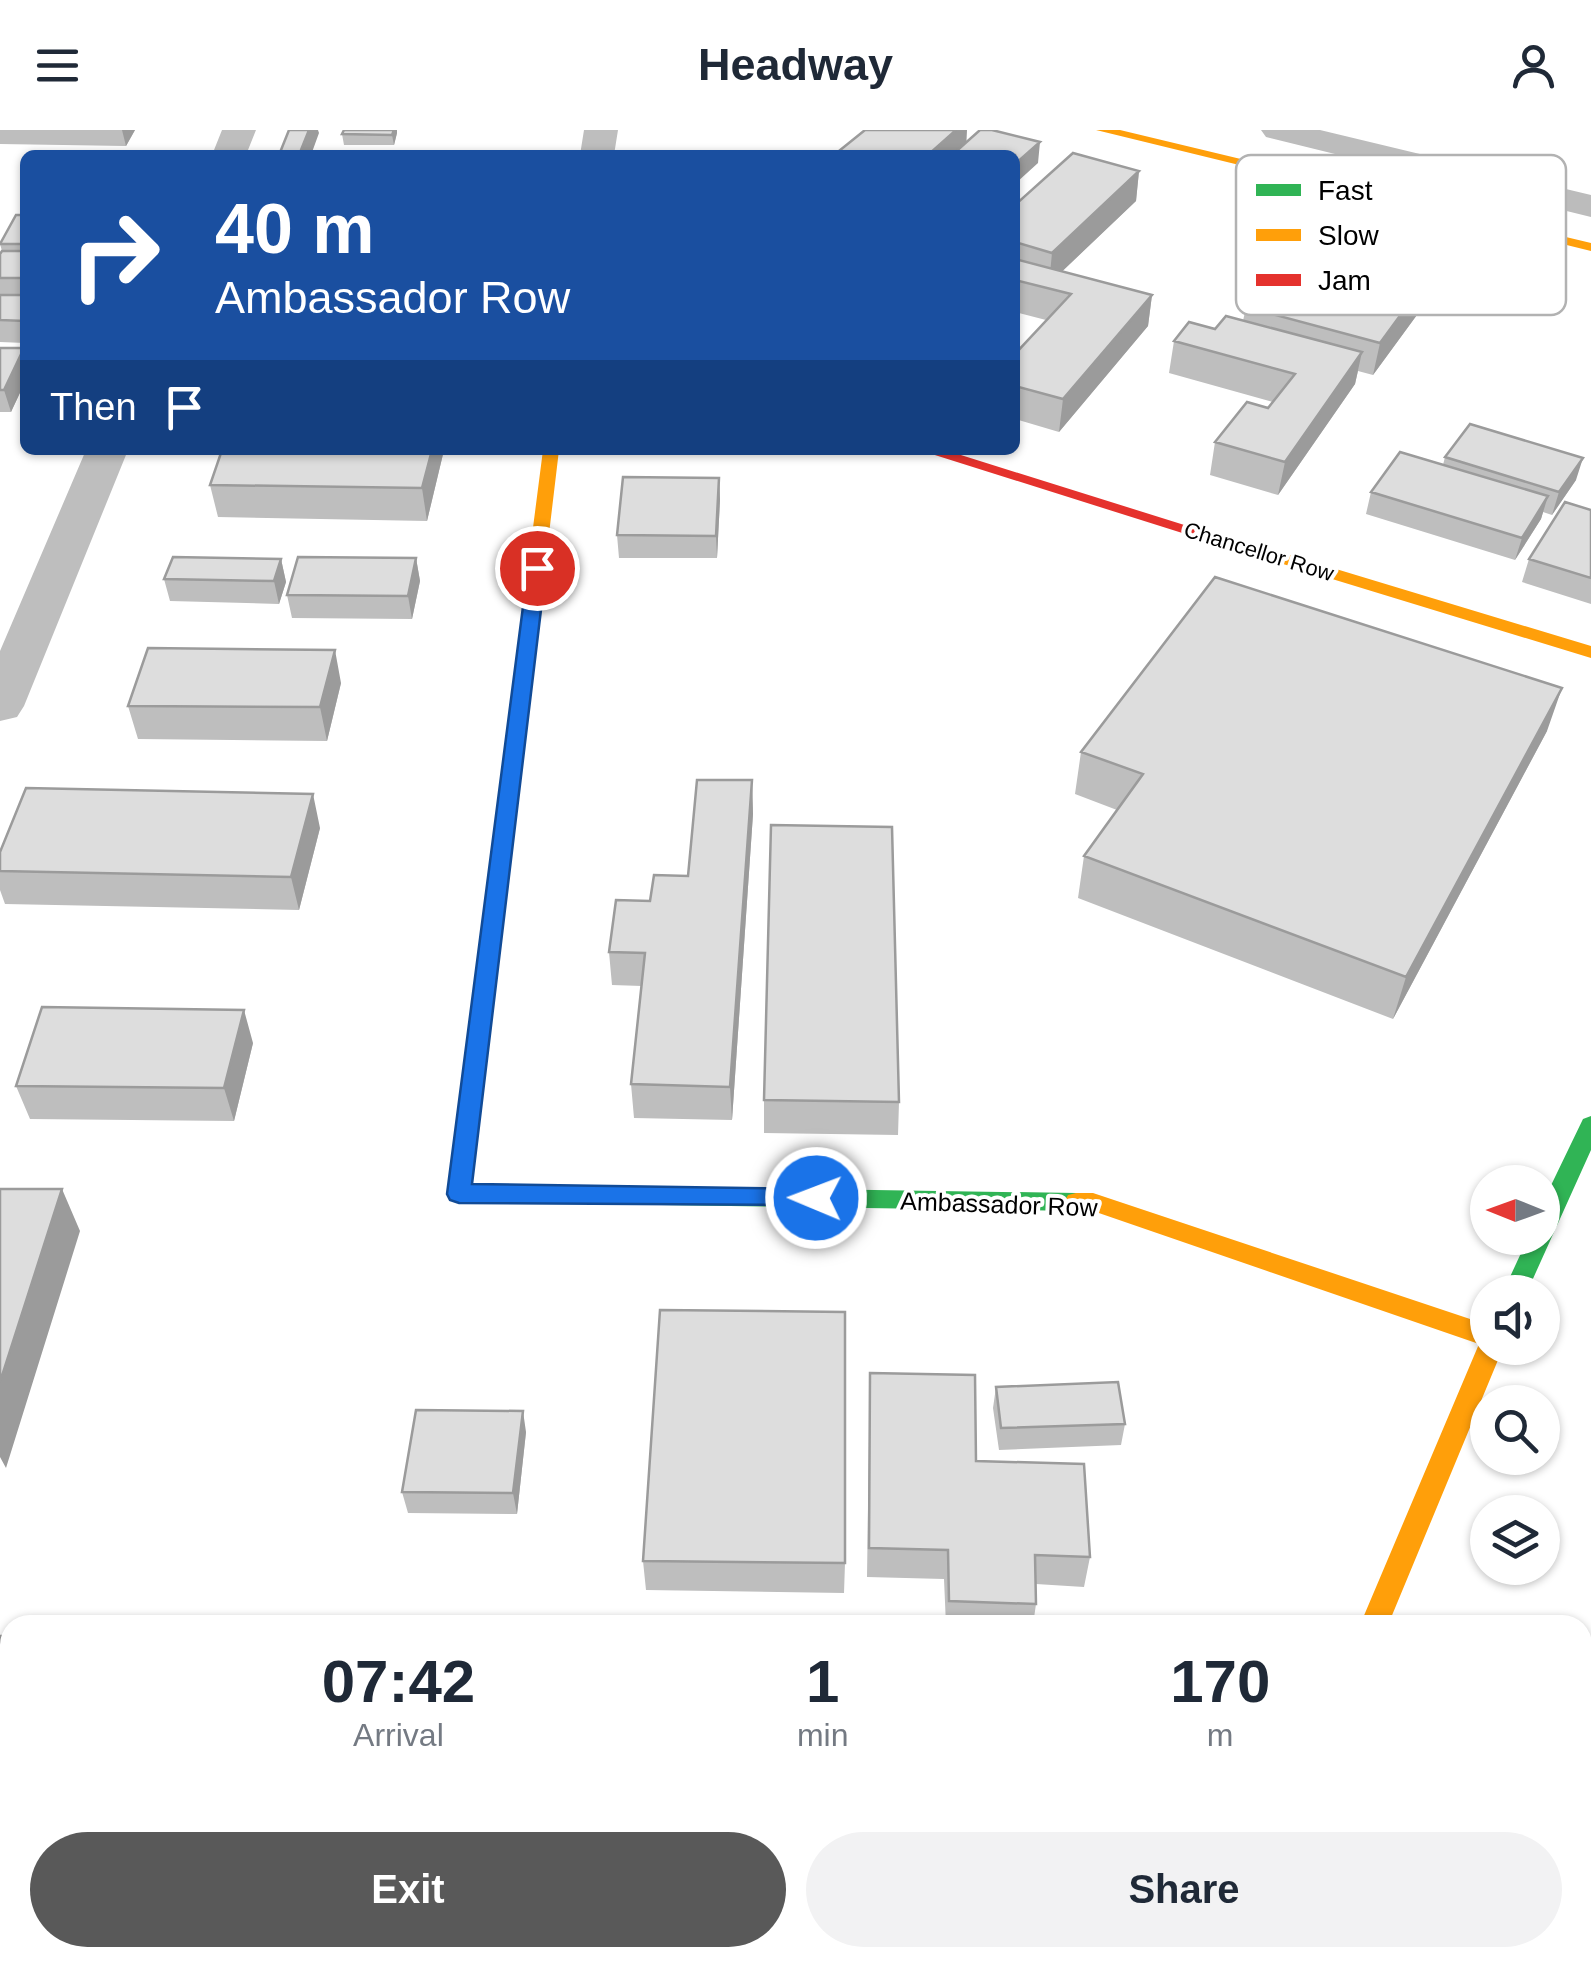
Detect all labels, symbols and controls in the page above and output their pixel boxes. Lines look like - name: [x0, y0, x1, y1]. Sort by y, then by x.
- icon: menu: [30, 38, 85, 93]
- icon: person: [1506, 38, 1561, 93]
- text: Headway: [698, 39, 893, 90]
- legend: [1236, 155, 1566, 315]
- text: Fast: [1318, 175, 1373, 206]
- icon: right: [50, 190, 180, 320]
- text: 40 m: [215, 190, 375, 268]
- text: Slow: [1318, 220, 1379, 251]
- text: Jam: [1318, 265, 1371, 296]
- text: Ambassador Row: [215, 272, 570, 323]
- icon: arrive: [157, 380, 212, 435]
- text: Then: [50, 386, 137, 428]
- street label: Chancellor Row: [1181, 517, 1337, 586]
- pin: [495, 526, 580, 611]
- icon: arrive: [510, 541, 565, 596]
- position arrow: [764, 1146, 868, 1250]
- north arrow: [1470, 1165, 1560, 1255]
- map controls: [1470, 1165, 1560, 1585]
- street label: Ambassador Row: [900, 1187, 1099, 1221]
- button: sound: [1470, 1275, 1560, 1365]
- button: search: [1470, 1385, 1560, 1475]
- button: layers: [1470, 1495, 1560, 1585]
- text: 07:42: [322, 1648, 475, 1715]
- text: 1: [806, 1648, 839, 1715]
- text: 170: [1170, 1648, 1270, 1715]
- text: Arrival: [353, 1717, 444, 1753]
- text: min: [797, 1717, 848, 1753]
- text: m: [1207, 1717, 1234, 1753]
- button: Exit: [30, 1832, 786, 1947]
- button: Share: [806, 1832, 1562, 1947]

